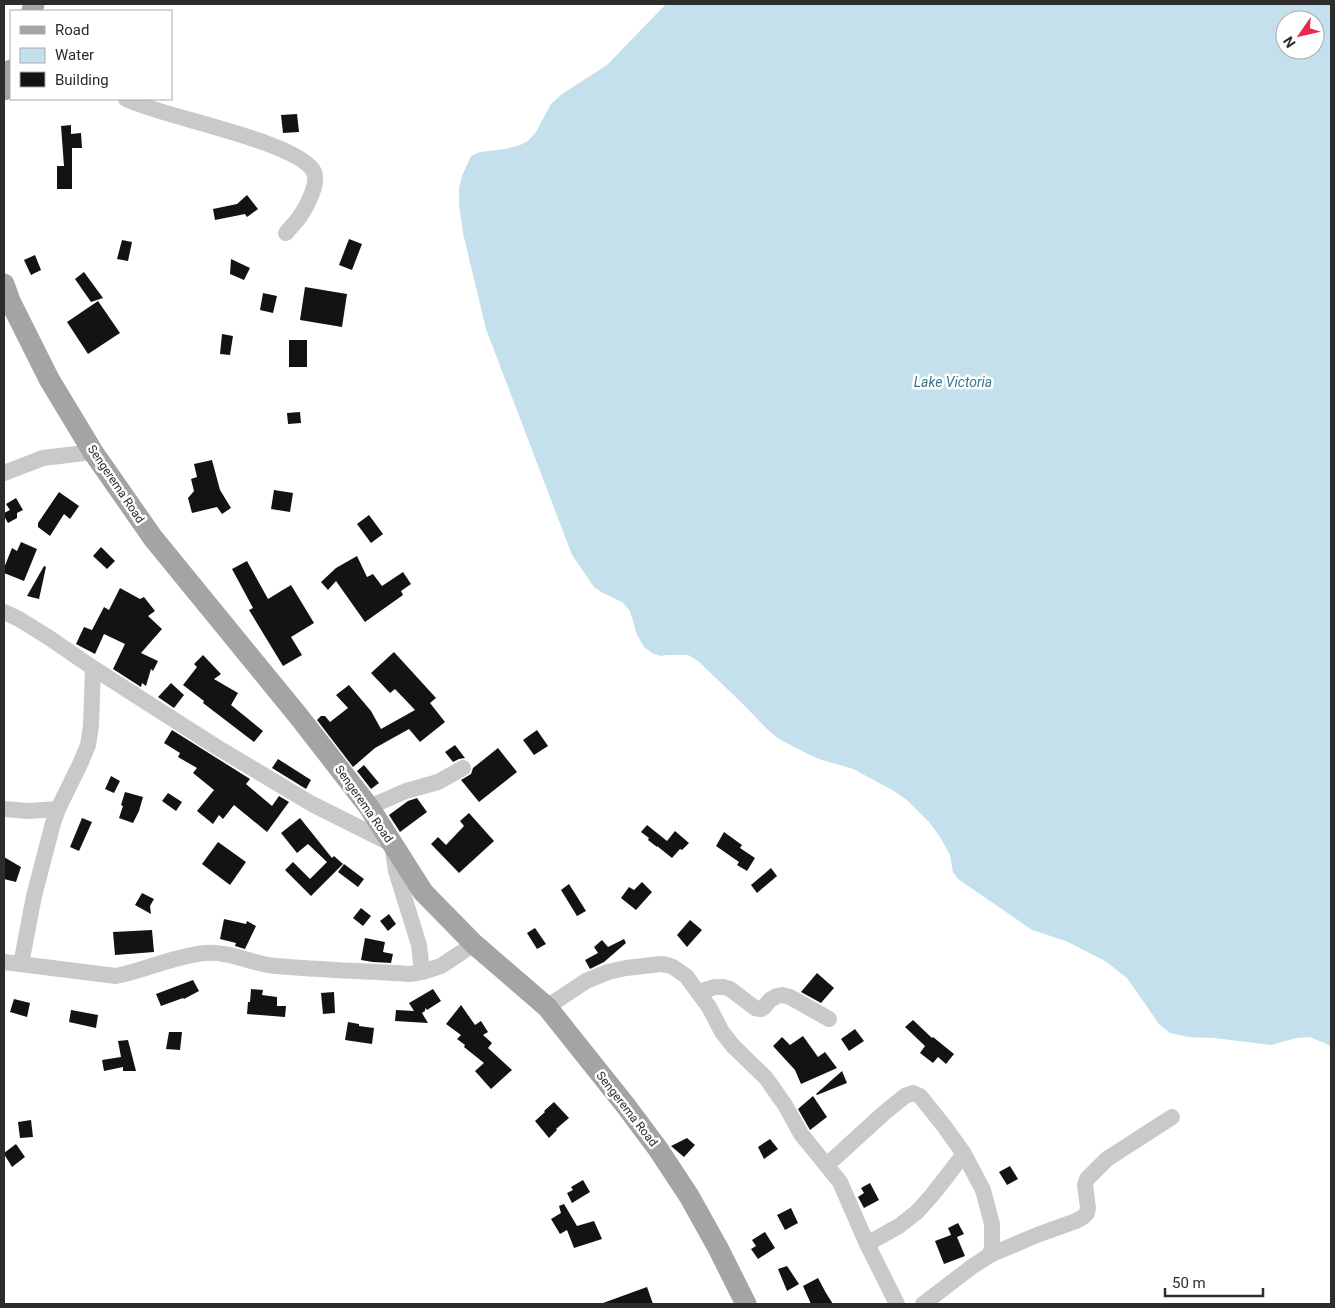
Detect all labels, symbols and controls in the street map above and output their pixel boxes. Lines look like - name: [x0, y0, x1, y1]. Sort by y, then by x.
- legend: [10, 10, 172, 100]
- north arrow: [1275, 10, 1325, 60]
- text: Road: [55, 21, 89, 39]
- text: N: [1280, 34, 1299, 51]
- text: Water: [55, 46, 94, 64]
- text: Building: [55, 71, 109, 89]
- water label: Lake Victoria: [914, 374, 992, 390]
- street label: Sengerema Road: [85, 442, 147, 526]
- street label: Sengerema Road: [332, 763, 396, 845]
- street label: Sengerema Road: [593, 1069, 661, 1149]
- scale bar: [1165, 1266, 1262, 1298]
- text: 50 m: [1172, 1274, 1206, 1292]

